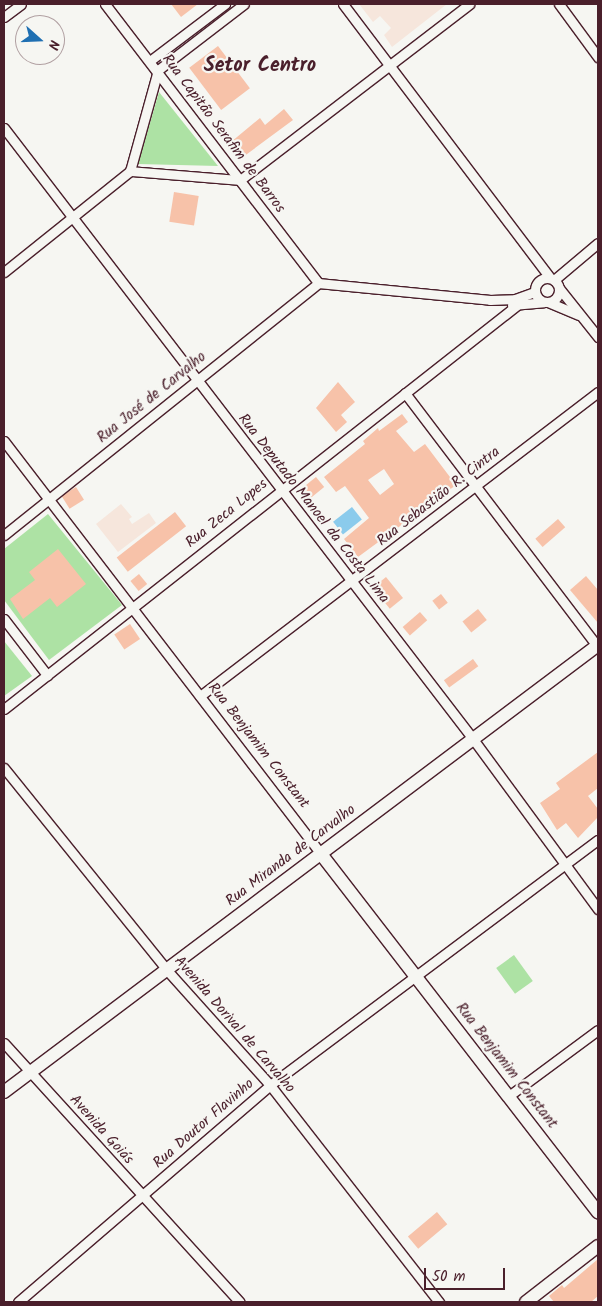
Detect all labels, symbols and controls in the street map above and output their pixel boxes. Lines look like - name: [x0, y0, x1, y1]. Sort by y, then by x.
- north arrow: [15, 15, 65, 65]
- text: N: [41, 37, 65, 53]
- street label: Rua Capitão Serafim de Barros: [157, 51, 289, 217]
- district label: Setor Centro: [204, 54, 316, 78]
- street label: Rua José de Carvalho: [94, 349, 210, 447]
- street label: Rua Deputado Manoel da Costa Lima: [233, 411, 393, 607]
- street label: Rua Sebastião R. Cintra: [374, 443, 504, 551]
- street label: Rua Zeca Lopes: [182, 476, 272, 552]
- street label: Rua Benjamim Constant: [203, 680, 313, 812]
- street label: Rua Miranda de Carvalho: [222, 801, 360, 911]
- street label: Avenida Dorival de Carvalho: [170, 953, 298, 1097]
- street label: Rua Benjamim Constant: [451, 1000, 561, 1132]
- street label: Rua Doutor Flavinho: [150, 1075, 258, 1173]
- street label: Avenida Goiás: [65, 1092, 137, 1168]
- scale bar: [427, 1258, 508, 1290]
- text: 50 m: [432, 1265, 466, 1289]

